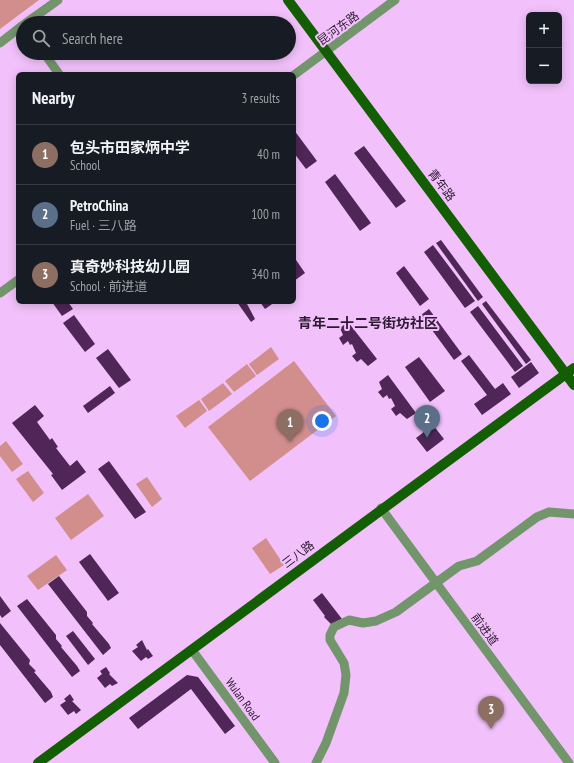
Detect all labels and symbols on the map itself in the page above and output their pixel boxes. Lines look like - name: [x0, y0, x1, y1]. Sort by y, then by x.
- street label: 昆河东路: [314, 8, 362, 48]
- street label: 青年路: [425, 166, 459, 204]
- district label: 青年二十二号街坊社区: [298, 314, 438, 332]
- pin: 2: [414, 405, 440, 438]
- pin: 1: [277, 409, 303, 442]
- your location: [312, 411, 332, 431]
- street label: 三八路: [279, 537, 317, 571]
- street label: 前进道: [468, 610, 502, 648]
- street label: Wulan Road: [223, 675, 263, 723]
- pin: 3: [478, 696, 504, 729]

